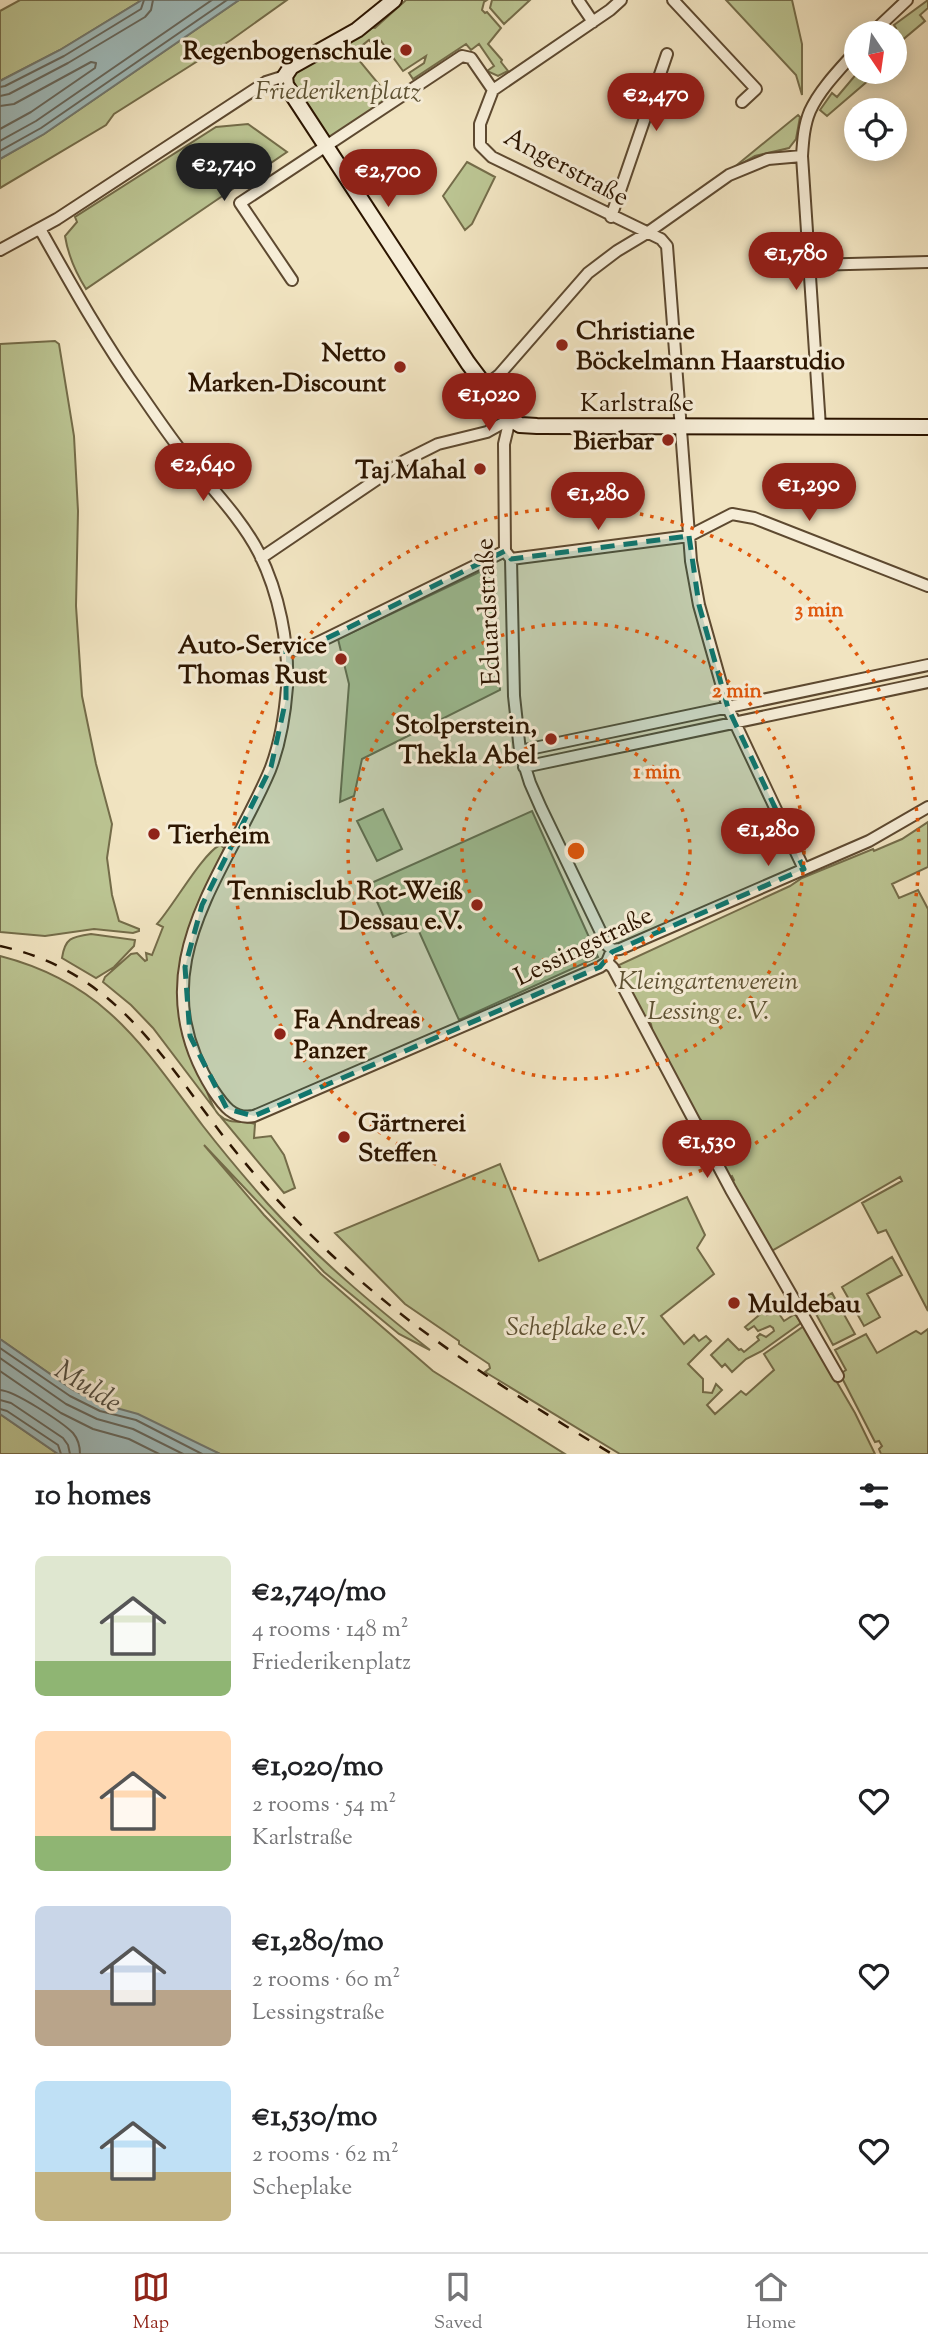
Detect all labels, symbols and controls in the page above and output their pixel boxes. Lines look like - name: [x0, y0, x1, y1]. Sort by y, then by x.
- north arrow: [844, 21, 906, 84]
- map controls: [844, 21, 907, 161]
- place label: Regenbogenschule: [183, 34, 392, 71]
- marker: Regenbogenschule: [398, 42, 414, 58]
- park label: Friederikenplatz: [255, 74, 422, 111]
- pin: €2,470: [599, 74, 713, 133]
- text: €2,470: [623, 79, 689, 112]
- button: locate: [844, 98, 907, 161]
- street label: Angerstraße: [497, 120, 635, 217]
- pin: €2,740: [167, 144, 281, 203]
- text: €2,740: [192, 149, 256, 182]
- pin: €2,700: [331, 150, 445, 209]
- text: €2,700: [355, 155, 421, 188]
- pin: €1,780: [739, 232, 853, 292]
- text: €1,780: [765, 238, 827, 271]
- place label: Christiane Böckelmann Haarstudio: [576, 314, 845, 381]
- place label: Netto Marken-Discount: [188, 336, 386, 403]
- marker: Christiane Böckelmann Haarstudio: [554, 337, 570, 353]
- marker: Netto Marken-Discount: [392, 359, 408, 375]
- pin: €1,020: [432, 374, 546, 433]
- text: €1,020: [458, 379, 520, 412]
- street label: Karlstraße: [580, 386, 694, 423]
- place label: Bierbar: [573, 424, 654, 461]
- marker: Bierbar: [660, 432, 676, 448]
- pin: €2,640: [146, 444, 260, 503]
- text: €2,640: [171, 449, 235, 482]
- place label: Taj Mahal: [355, 453, 467, 490]
- marker: Taj Mahal: [472, 461, 488, 477]
- pin: €1,290: [752, 463, 866, 523]
- text: €1,290: [778, 469, 840, 502]
- pin: €1,280: [541, 472, 655, 532]
- text: €1,280: [567, 478, 629, 511]
- street label: Eduardstraße: [467, 537, 512, 687]
- text: 3 min: [795, 596, 844, 626]
- place label: Auto-Service Thomas Rust: [178, 628, 327, 695]
- marker: Auto-Service Thomas Rust: [333, 651, 349, 667]
- text: 2 min: [712, 677, 763, 707]
- place label: Stolperstein, Thekla Abel: [395, 708, 538, 775]
- marker: Stolperstein, Thekla Abel: [543, 731, 559, 747]
- text: 1 min: [633, 758, 681, 788]
- pin: €1,280: [711, 808, 825, 868]
- text: €1,280: [737, 814, 799, 847]
- place label: Tierheim: [168, 818, 270, 855]
- marker: Tierheim: [146, 826, 162, 842]
- centre of rings: [564, 839, 588, 863]
- place label: Tennisclub Rot-Weiß Dessau e.V.: [227, 874, 463, 941]
- marker: Tennisclub Rot-Weiß Dessau e.V.: [469, 897, 485, 913]
- street label: Lessingstraße: [509, 898, 660, 997]
- park label: Kleingartenverein Lessing e. V.: [618, 964, 799, 1031]
- place label: Fa Andreas Panzer: [294, 1003, 420, 1070]
- marker: Fa Andreas Panzer: [272, 1026, 288, 1042]
- place label: Gärtnerei Steffen: [358, 1106, 467, 1173]
- pin: €1,530: [650, 1120, 764, 1180]
- text: €1,530: [678, 1126, 736, 1159]
- marker: Gärtnerei Steffen: [336, 1129, 352, 1145]
- place label: Muldebau: [748, 1287, 861, 1324]
- marker: Muldebau: [726, 1295, 742, 1311]
- park label: Scheplake e.V.: [506, 1310, 646, 1347]
- water label: Mulde: [46, 1351, 129, 1424]
- text: 10 homes: [35, 1475, 151, 1518]
- icon: filters: [855, 1477, 893, 1515]
- text: €2,740/mo: [252, 1571, 386, 1614]
- icon: home: [91, 1584, 175, 1668]
- icon: heart: [855, 1607, 893, 1645]
- text: 4 rooms · 148 m²: [252, 1614, 409, 1647]
- text: Friederikenplatz: [252, 1647, 411, 1680]
- text: €1,020/mo: [252, 1746, 383, 1789]
- icon: home: [91, 1759, 175, 1843]
- icon: heart: [855, 1782, 893, 1820]
- text: 2 rooms · 54 m²: [252, 1789, 396, 1822]
- text: Karlstraße: [252, 1822, 353, 1855]
- text: €1,280/mo: [252, 1921, 384, 1964]
- icon: home: [91, 1934, 175, 2018]
- icon: heart: [855, 1957, 893, 1995]
- text: 2 rooms · 60 m²: [252, 1964, 400, 1997]
- text: Lessingstraße: [252, 1997, 385, 2030]
- text: €1,530/mo: [252, 2096, 377, 2139]
- icon: home: [91, 2109, 175, 2193]
- icon: heart: [855, 2132, 893, 2170]
- text: 2 rooms · 62 m²: [252, 2139, 399, 2172]
- text: Scheplake: [252, 2172, 352, 2205]
- tab: Map: [132, 2268, 170, 2337]
- tab: Saved: [434, 2268, 482, 2337]
- tab: Home: [746, 2268, 796, 2337]

